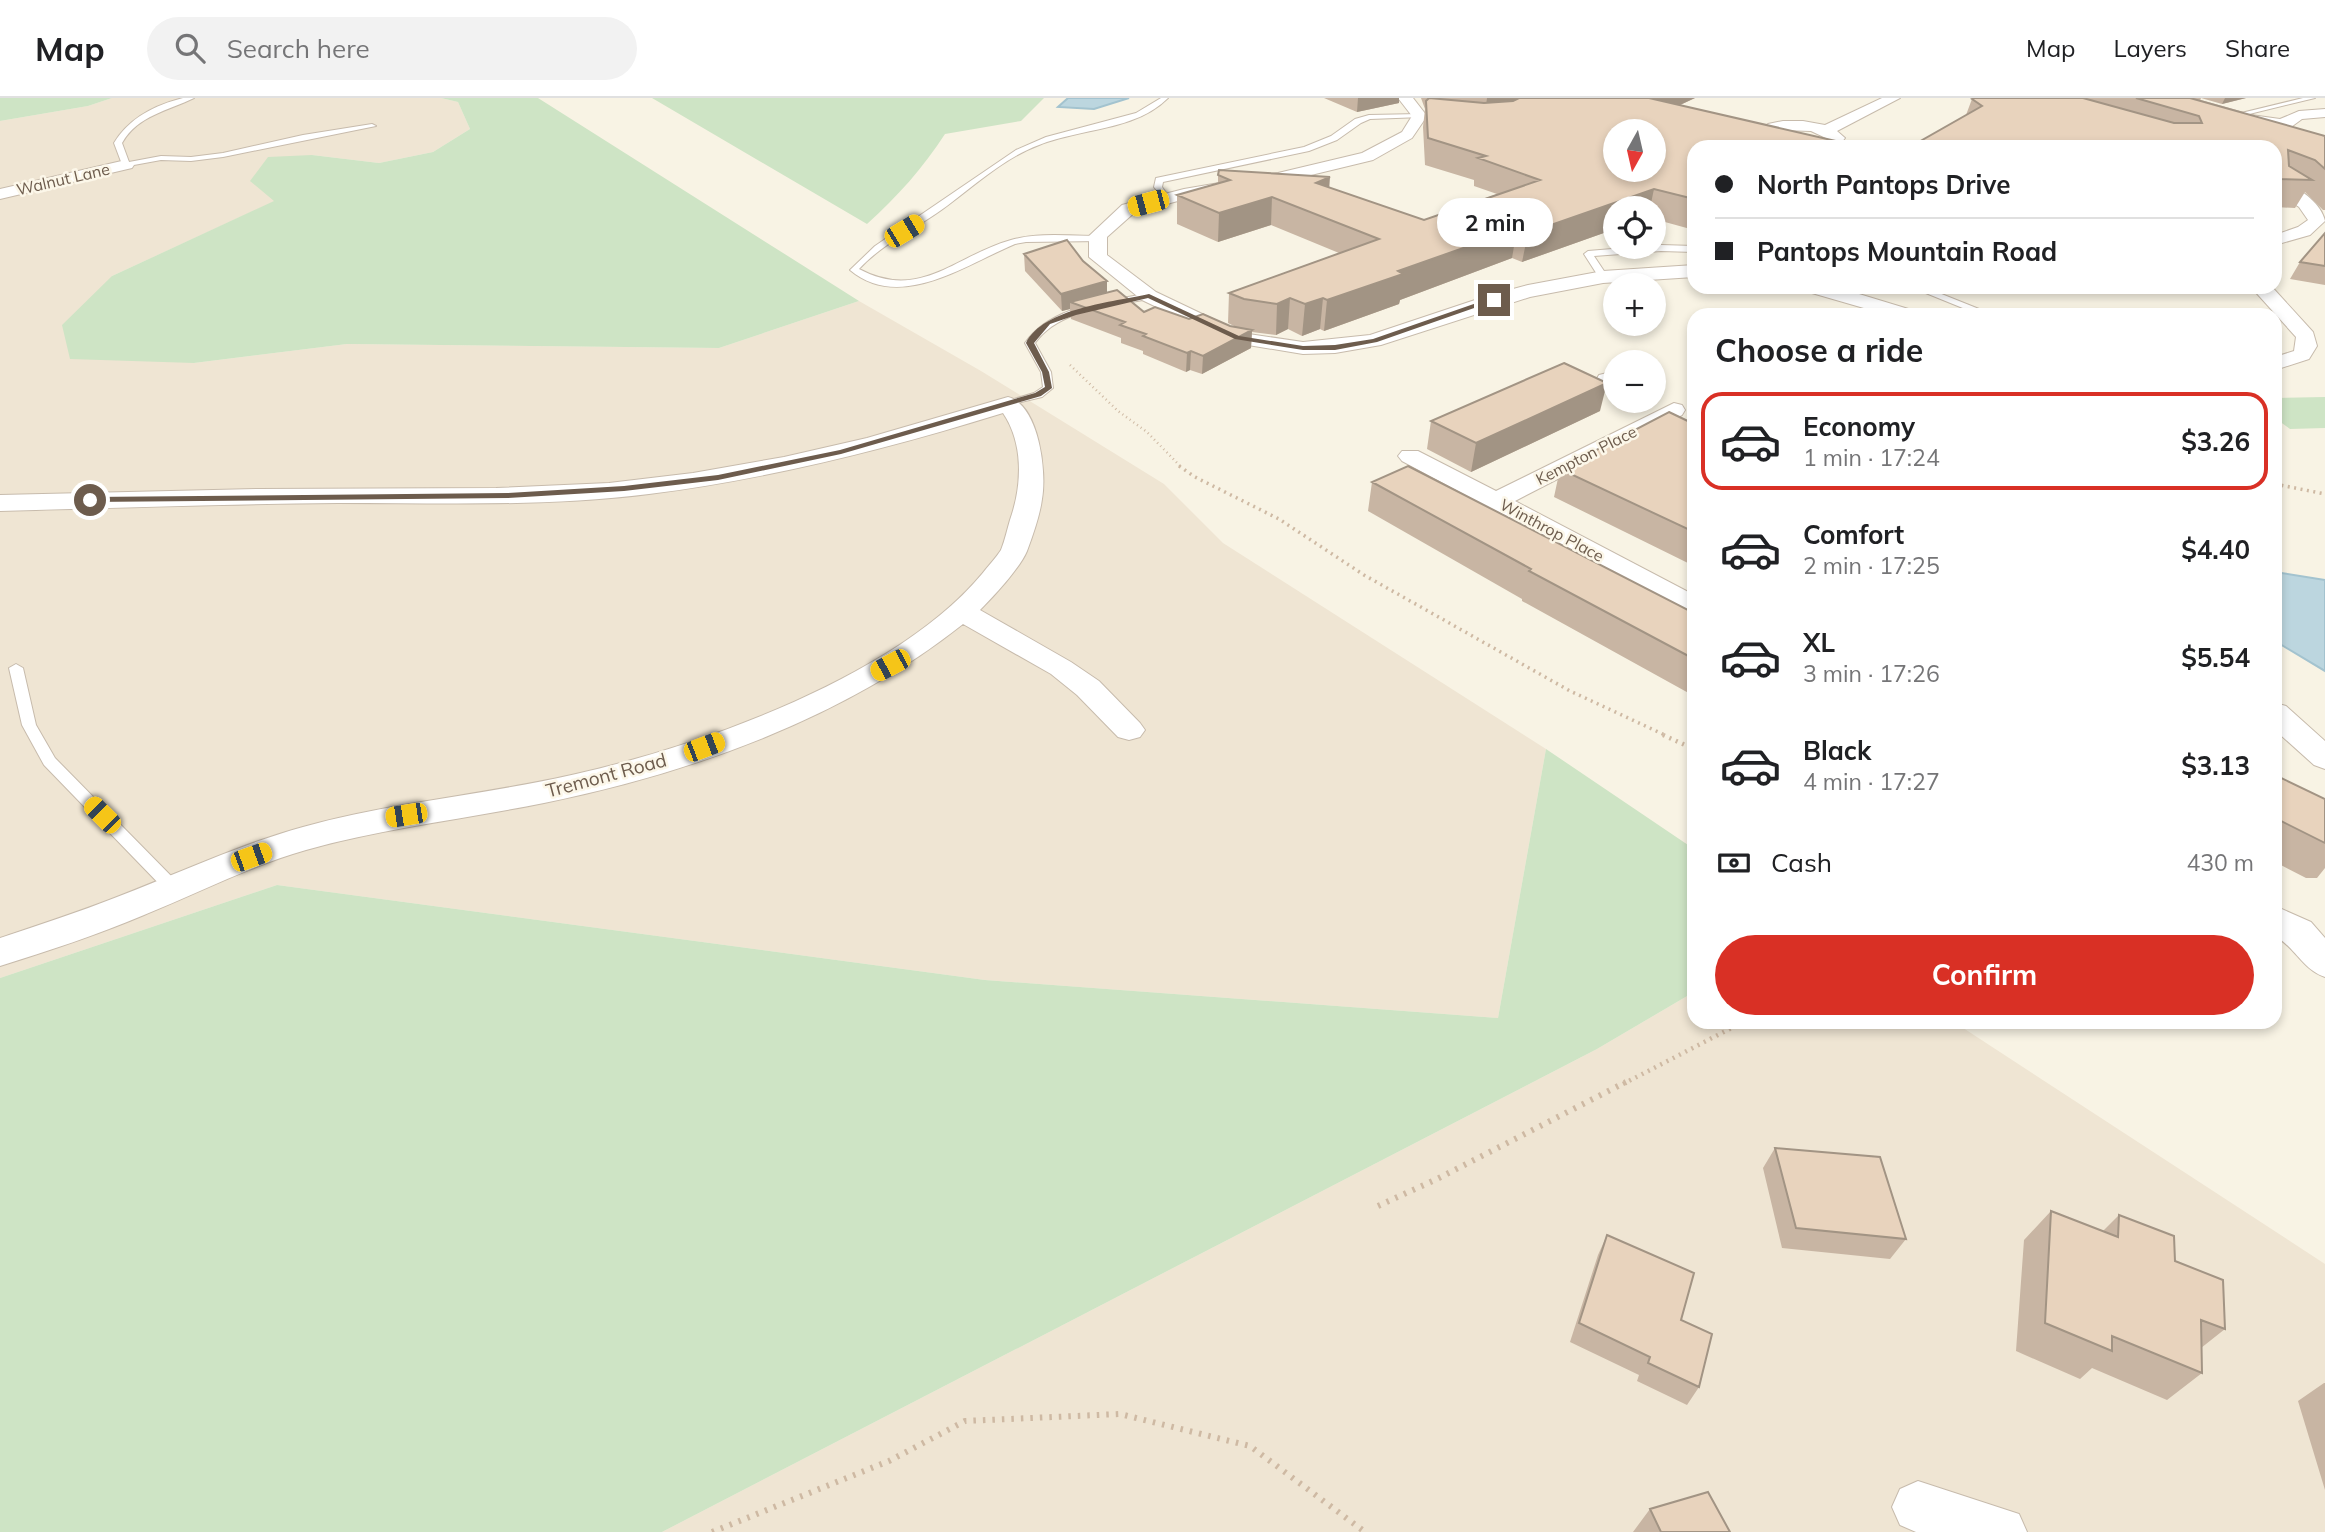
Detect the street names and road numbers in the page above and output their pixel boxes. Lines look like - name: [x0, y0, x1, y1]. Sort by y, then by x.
- street label: Walnut Lane: [14, 159, 112, 199]
- street label: Kempton Place: [1532, 421, 1640, 489]
- street label: Winthrop Place: [1497, 494, 1607, 566]
- street label: Tremont Road: [543, 747, 669, 803]

